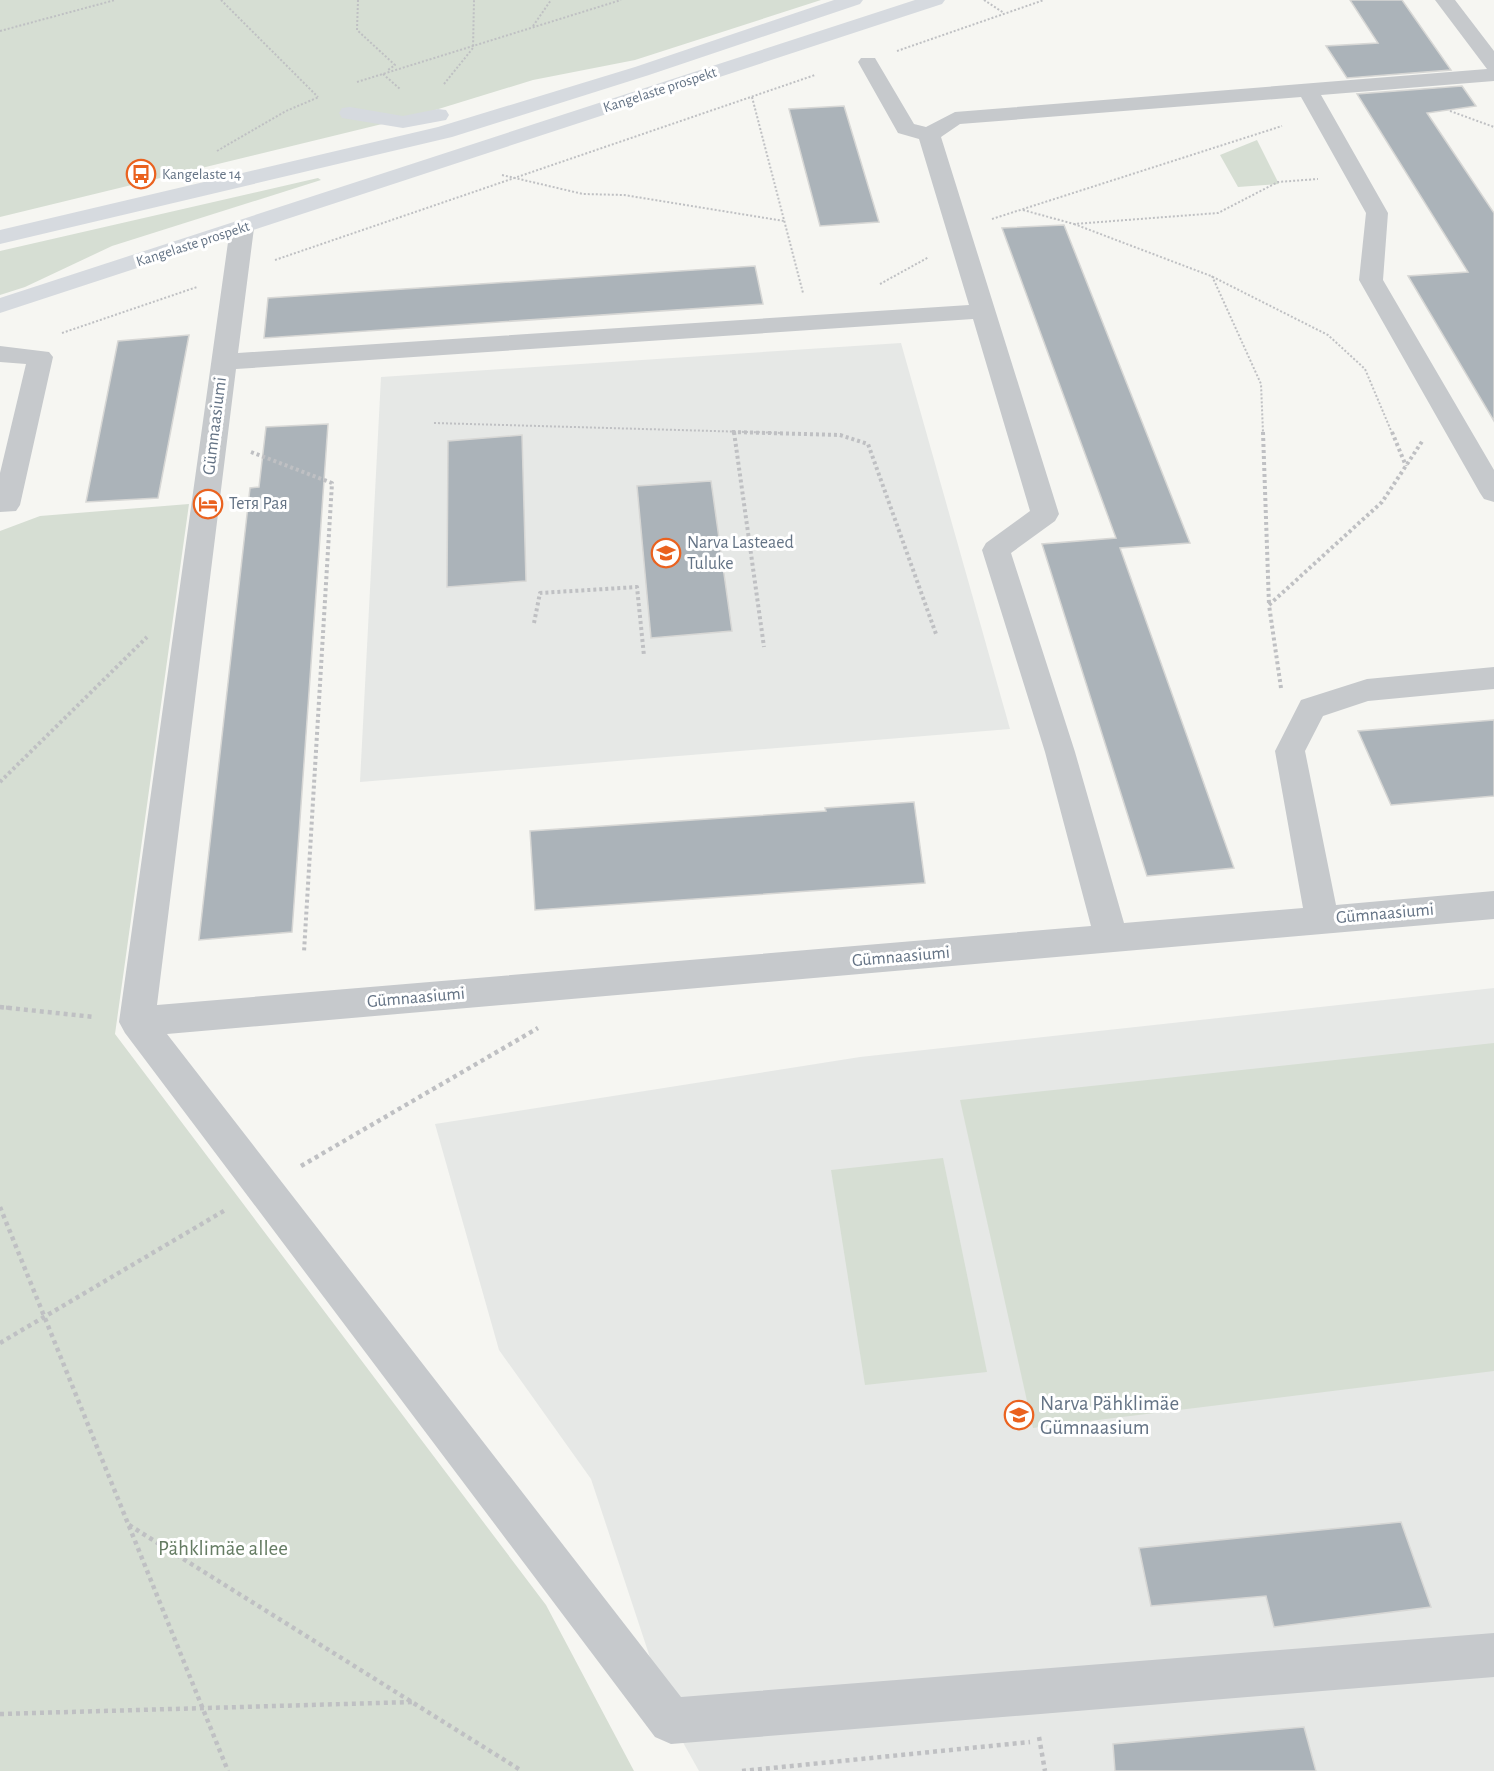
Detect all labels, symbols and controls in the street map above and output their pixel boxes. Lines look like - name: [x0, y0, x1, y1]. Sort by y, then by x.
- street label: Kangelaste prospekt: [601, 65, 719, 115]
- bus stop icon: Kangelaste 14: [125, 158, 157, 190]
- place label: Kangelaste 14: [162, 167, 241, 182]
- street label: Kangelaste prospekt: [134, 219, 252, 269]
- street label: Gümnaasiumi: [200, 376, 230, 476]
- hotel icon: Тетя Рая: [192, 488, 224, 520]
- place label: Тетя Рая: [229, 495, 288, 513]
- place label: Narva Lasteaed Tuluke: [687, 534, 794, 573]
- school or university icon: Narva Lasteaed Tuluke: [650, 537, 682, 569]
- street label: Gümnaasiumi: [1335, 901, 1435, 927]
- street label: Gümnaasiumi: [851, 944, 951, 970]
- street label: Gümnaasiumi: [366, 985, 466, 1011]
- place label: Narva Pähklimäe Gümnaasium: [1040, 1393, 1179, 1438]
- school or university icon: Narva Pähklimäe Gümnaasium: [1003, 1399, 1035, 1431]
- park label: Pähklimäe allee: [158, 1538, 288, 1559]

